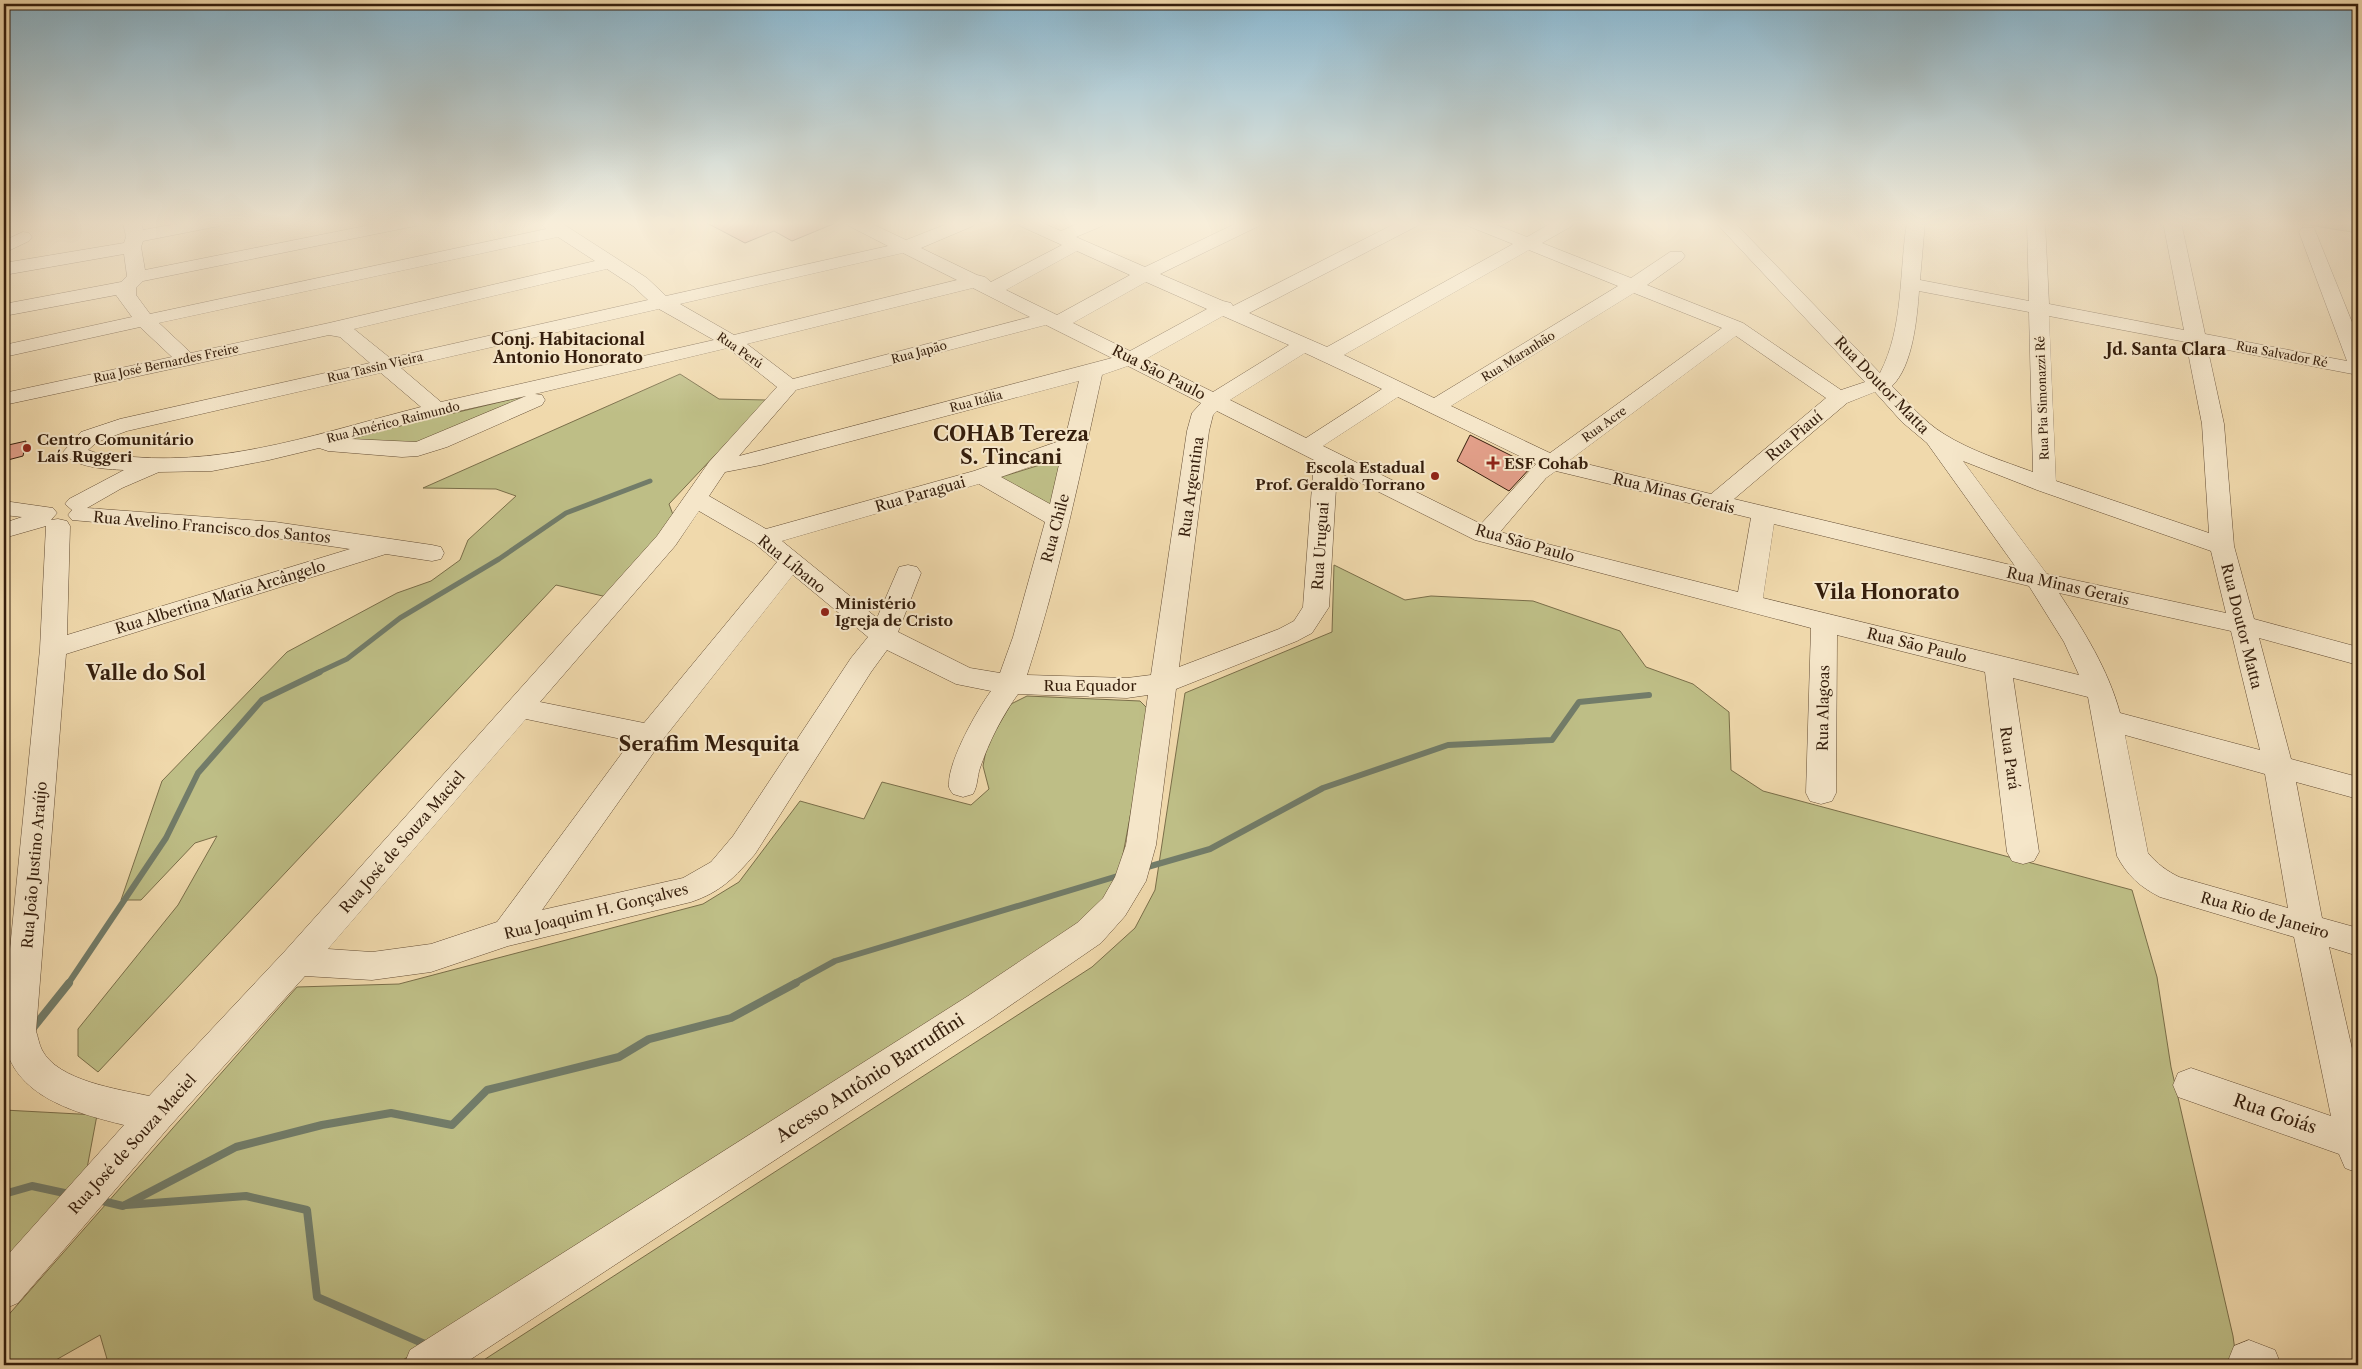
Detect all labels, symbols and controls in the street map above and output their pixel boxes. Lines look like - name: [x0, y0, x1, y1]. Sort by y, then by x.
- street label: Rua Maranhão: [1478, 327, 1558, 385]
- district label: Conj. Habitacional Antonio Honorato: [491, 329, 645, 367]
- street label: Rua Perú: [714, 329, 766, 372]
- street label: Rua Doutor Matta: [1831, 332, 1934, 438]
- street label: Rua Pia Simonazzi Ré: [2032, 335, 2052, 460]
- street label: Rua Japão: [889, 337, 949, 367]
- street label: Rua Salvador Ré: [2235, 338, 2329, 370]
- district label: Jd. Santa Clara: [2103, 339, 2227, 359]
- street label: Rua José Bernardes Freire: [92, 340, 240, 386]
- street label: Rua São Paulo: [1109, 340, 1209, 404]
- street label: Rua Tassin Vieira: [326, 349, 425, 385]
- street label: Rua Itália: [948, 387, 1005, 415]
- street label: Rua Américo Raimundo: [325, 398, 461, 446]
- street label: Rua Acre: [1579, 403, 1630, 445]
- street label: Rua Piauí: [1762, 407, 1827, 465]
- district label: COHAB Tereza S. Tincani: [933, 422, 1089, 469]
- place label: Centro Comunitário Laís Ruggeri: [37, 430, 194, 466]
- street label: Rua Argentina: [1175, 435, 1207, 539]
- marker: Centro Comunitário Laís Ruggeri: [21, 442, 33, 454]
- place label: ESF Cohab: [1504, 454, 1588, 473]
- marker: ESF Cohab: [1486, 456, 1500, 470]
- place label: Escola Estadual Prof. Geraldo Torrano: [1255, 458, 1425, 494]
- street label: Rua Minas Gerais: [1611, 469, 1737, 517]
- marker: Escola Estadual Prof. Geraldo Torrano: [1429, 470, 1441, 482]
- street label: Rua Paraguai: [873, 472, 968, 516]
- street label: Rua Chile: [1037, 492, 1073, 564]
- street label: Rua Uruguai: [1307, 501, 1333, 591]
- street label: Rua Avelino Francisco dos Santos: [92, 507, 332, 547]
- street label: Rua São Paulo: [1473, 520, 1577, 566]
- street label: Rua Líbano: [754, 531, 830, 597]
- street label: Rua Albertina Maria Arcângelo: [113, 556, 327, 638]
- street label: Rua Doutor Matta: [2217, 561, 2267, 691]
- street label: Rua Minas Gerais: [2005, 563, 2131, 609]
- district label: Vila Honorato: [1814, 580, 1959, 604]
- place label: Ministério Igreja de Cristo: [835, 594, 953, 630]
- marker: Ministério Igreja de Cristo: [819, 606, 831, 618]
- street label: Rua São Paulo: [1865, 623, 1969, 667]
- district label: Valle do Sol: [85, 661, 206, 685]
- street label: Rua Alagoas: [1813, 665, 1833, 751]
- street label: Rua Equador: [1043, 676, 1137, 695]
- street label: Rua Pará: [1996, 725, 2024, 791]
- district label: Serafim Mesquita: [619, 732, 800, 756]
- street label: Rua José de Souza Maciel: [335, 767, 469, 917]
- street label: Rua João Justino Araújo: [17, 781, 51, 949]
- street label: Rua Joaquim H. Gonçalves: [502, 879, 690, 943]
- street label: Rua Rio de Janeiro: [2199, 888, 2331, 942]
- street label: Acesso Antônio Barruffini: [771, 1008, 969, 1148]
- street label: Rua José de Souza Maciel: [64, 1070, 200, 1218]
- street label: Rua Goiás: [2230, 1089, 2320, 1139]

